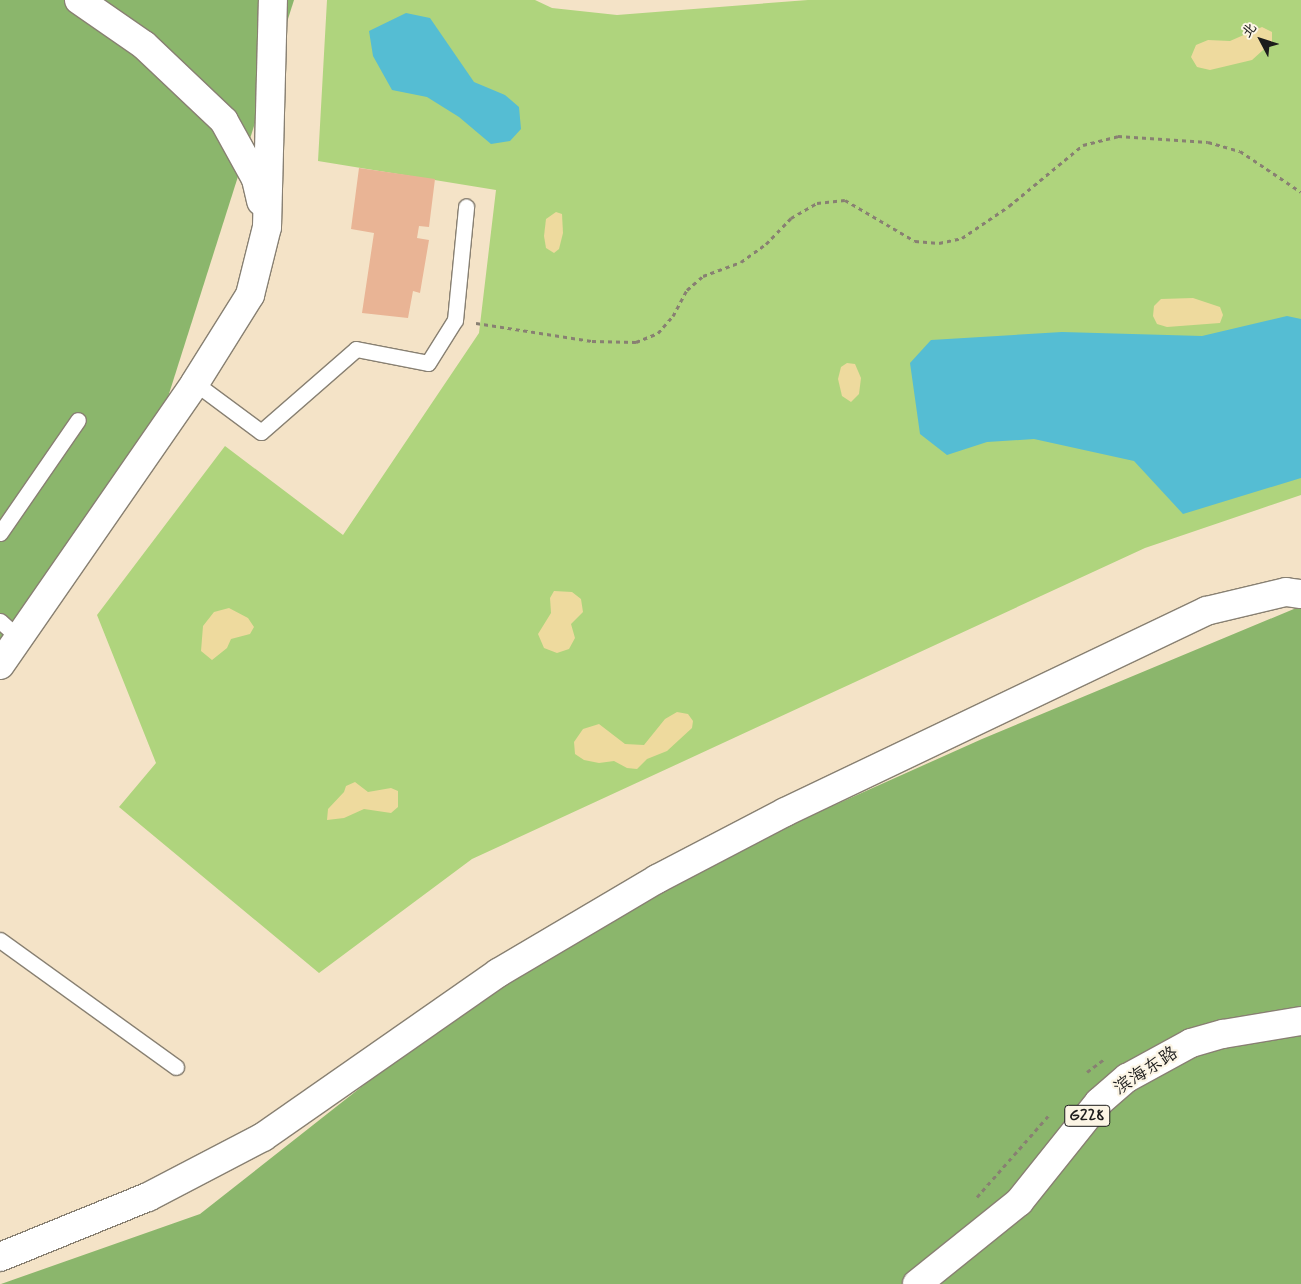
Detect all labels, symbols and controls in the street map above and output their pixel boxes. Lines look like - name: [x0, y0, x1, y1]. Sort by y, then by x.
- north arrow: [1236, 15, 1286, 65]
- text: 北: [1238, 19, 1261, 42]
- street label: 滨海东路: [1110, 1042, 1182, 1100]
- road number: G228: [1063, 1102, 1111, 1130]

